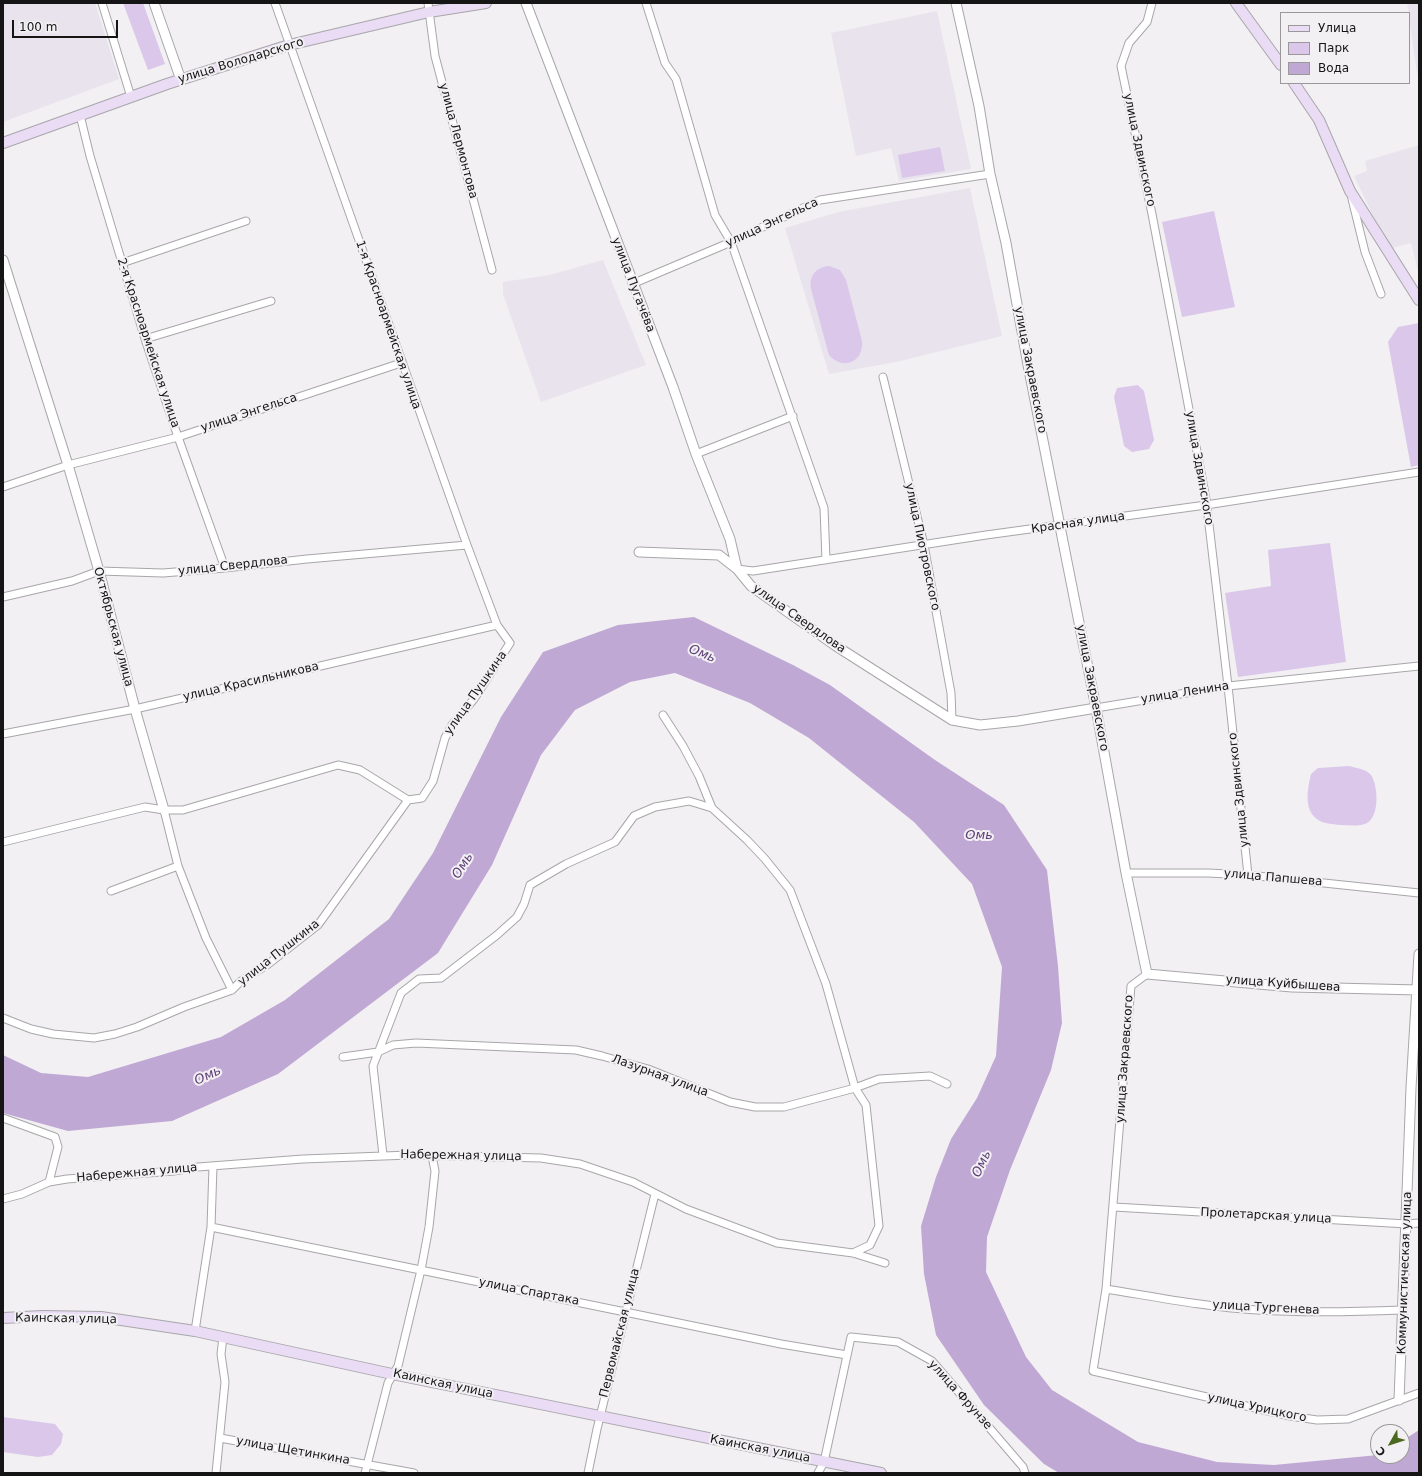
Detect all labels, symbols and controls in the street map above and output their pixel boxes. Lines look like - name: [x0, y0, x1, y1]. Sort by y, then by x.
- scale bar: [14, 12, 120, 38]
- legend: [1280, 12, 1410, 84]
- text: 100 m: [19, 20, 57, 34]
- text: Улица: [1318, 21, 1356, 35]
- street label: улица Володарского: [176, 35, 306, 87]
- text: Парк: [1318, 41, 1349, 55]
- text: Вода: [1318, 61, 1349, 75]
- street label: улица Лермонтова: [436, 82, 480, 200]
- street label: улица Здвинского: [1120, 92, 1158, 208]
- street label: улица Энгельса: [723, 195, 821, 251]
- street label: улица Пугачёва: [608, 235, 658, 335]
- street label: 1-я Красноармейская улица: [352, 239, 424, 411]
- street label: 2-я Красноармейская улица: [114, 256, 182, 430]
- street label: улица Закраевского: [1011, 306, 1049, 434]
- street label: улица Энгельса: [199, 391, 299, 435]
- street label: улица Здвинского: [1182, 410, 1216, 526]
- street label: улица Пиотровского: [901, 482, 943, 612]
- street label: Красная улица: [1030, 509, 1126, 537]
- street label: улица Свердлова: [178, 553, 288, 579]
- street label: Октябрьская улица: [90, 566, 136, 688]
- street label: улица Свердлова: [750, 582, 848, 656]
- street label: улица Закраевского: [1073, 624, 1111, 752]
- water label: Омь: [686, 642, 718, 666]
- street label: улица Пушкина: [442, 648, 510, 738]
- street label: улица Красильникова: [182, 659, 320, 705]
- street label: улица Ленина: [1140, 679, 1230, 707]
- street label: улица Здвинского: [1226, 732, 1252, 848]
- water label: Омь: [965, 828, 993, 844]
- water label: Омь: [449, 850, 477, 882]
- street label: улица Папшева: [1223, 867, 1323, 889]
- street label: улица Пушкина: [235, 917, 323, 989]
- street label: улица Куйбышева: [1225, 973, 1341, 995]
- street label: улица Закраевского: [1113, 994, 1137, 1124]
- street label: Лазурная улица: [610, 1052, 710, 1100]
- water label: Омь: [192, 1063, 224, 1089]
- street label: Набережная улица: [400, 1148, 522, 1164]
- water label: Омь: [969, 1148, 995, 1180]
- street label: Набережная улица: [76, 1161, 198, 1185]
- street label: Коммунистическая улица: [1395, 1191, 1415, 1355]
- street label: Пролетарская улица: [1200, 1205, 1332, 1227]
- street label: Первомайская улица: [597, 1267, 643, 1399]
- street label: улица Спартака: [478, 1275, 580, 1309]
- street label: улица Тургенева: [1212, 1298, 1320, 1318]
- street label: Каинская улица: [15, 1311, 117, 1327]
- street label: улица Фрунзе: [925, 1357, 995, 1433]
- street label: Каинская улица: [392, 1366, 494, 1402]
- street label: улица Урицкого: [1206, 1390, 1308, 1426]
- north arrow: [1370, 1424, 1410, 1464]
- street label: Каинская улица: [709, 1432, 811, 1466]
- street label: улица Щетинкина: [235, 1434, 351, 1468]
- text: С: [1373, 1444, 1389, 1458]

